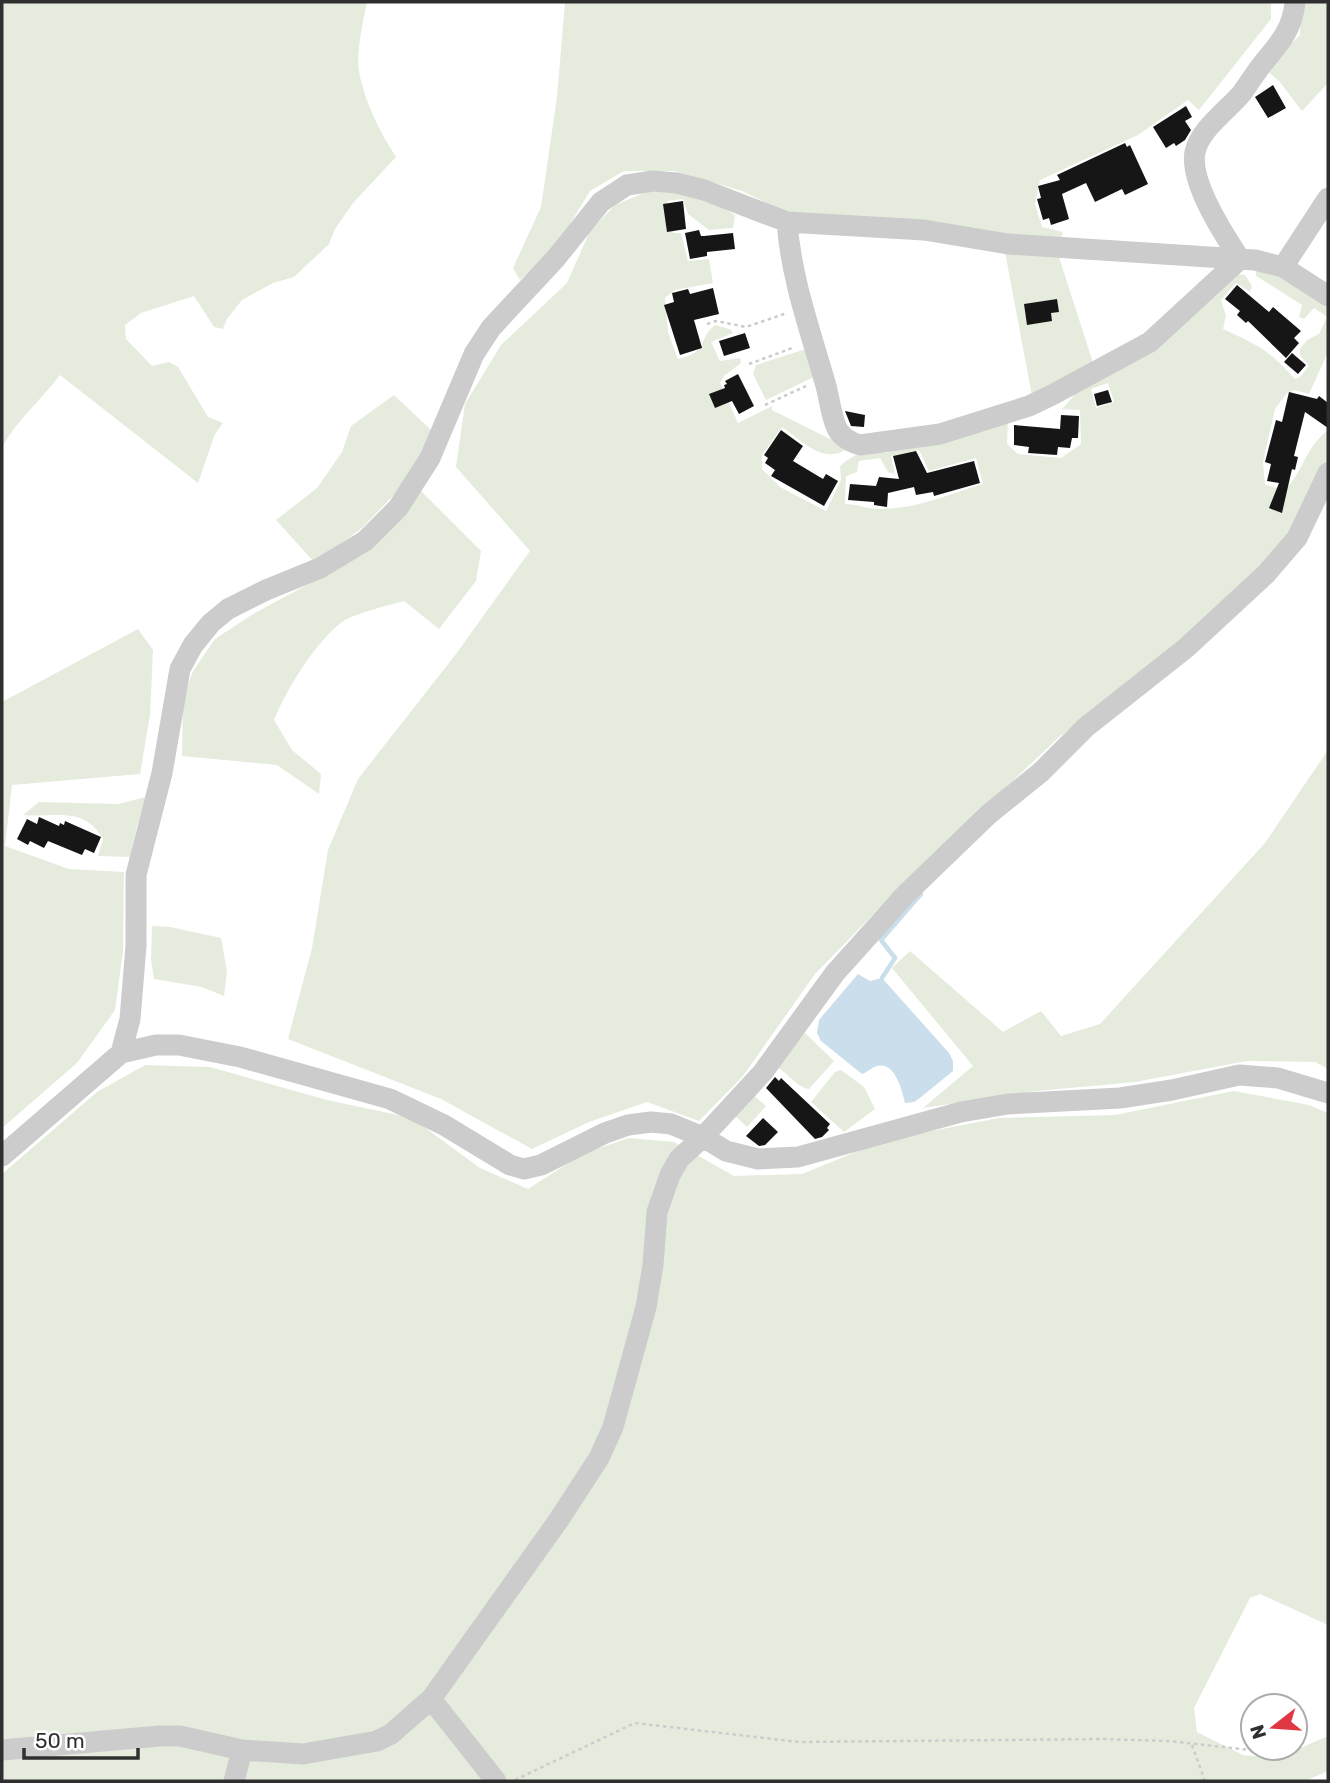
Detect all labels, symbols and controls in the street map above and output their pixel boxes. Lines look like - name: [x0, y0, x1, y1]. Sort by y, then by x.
- north arrow: [1239, 1692, 1309, 1762]
- scale bar: [24, 1716, 138, 1760]
- text: N: [1245, 1722, 1271, 1742]
- text: 50 m: [35, 1728, 85, 1753]

